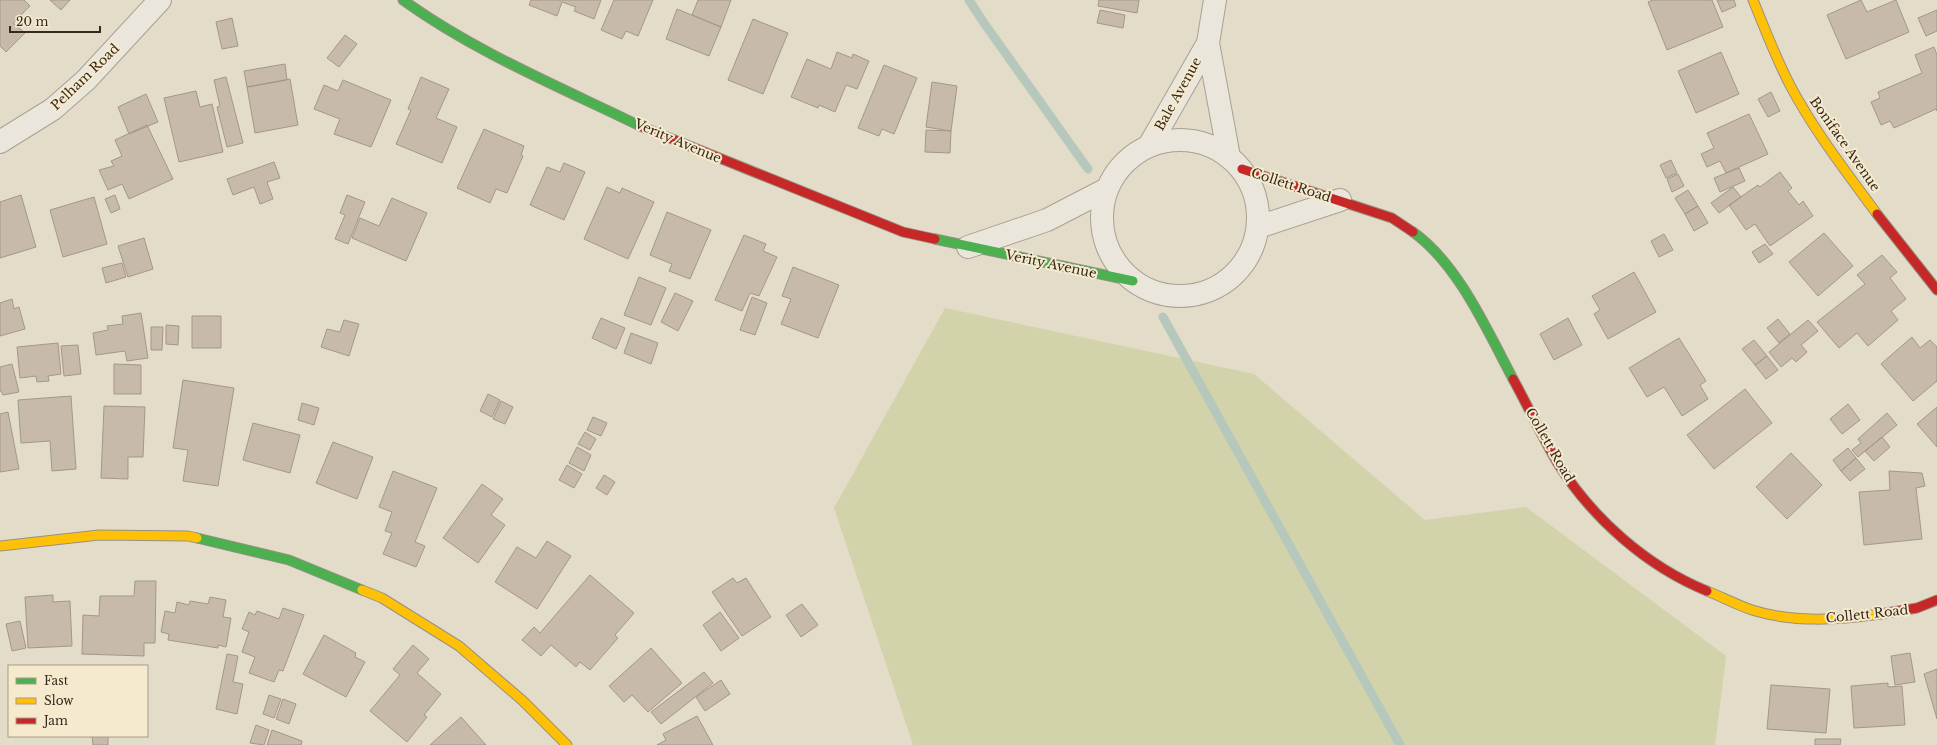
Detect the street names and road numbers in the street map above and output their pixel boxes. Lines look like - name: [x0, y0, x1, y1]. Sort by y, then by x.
- street label: Pelham Road: [47, 40, 123, 114]
- street label: Bale Avenue: [1151, 54, 1205, 134]
- street label: Boniface Avenue: [1806, 93, 1884, 195]
- street label: Verity Avenue: [631, 115, 724, 167]
- street label: Collett Road: [1249, 164, 1333, 206]
- street label: Verity Avenue: [1003, 246, 1098, 282]
- street label: Collett Road: [1522, 405, 1578, 485]
- street label: Collett Road: [1825, 601, 1909, 627]

